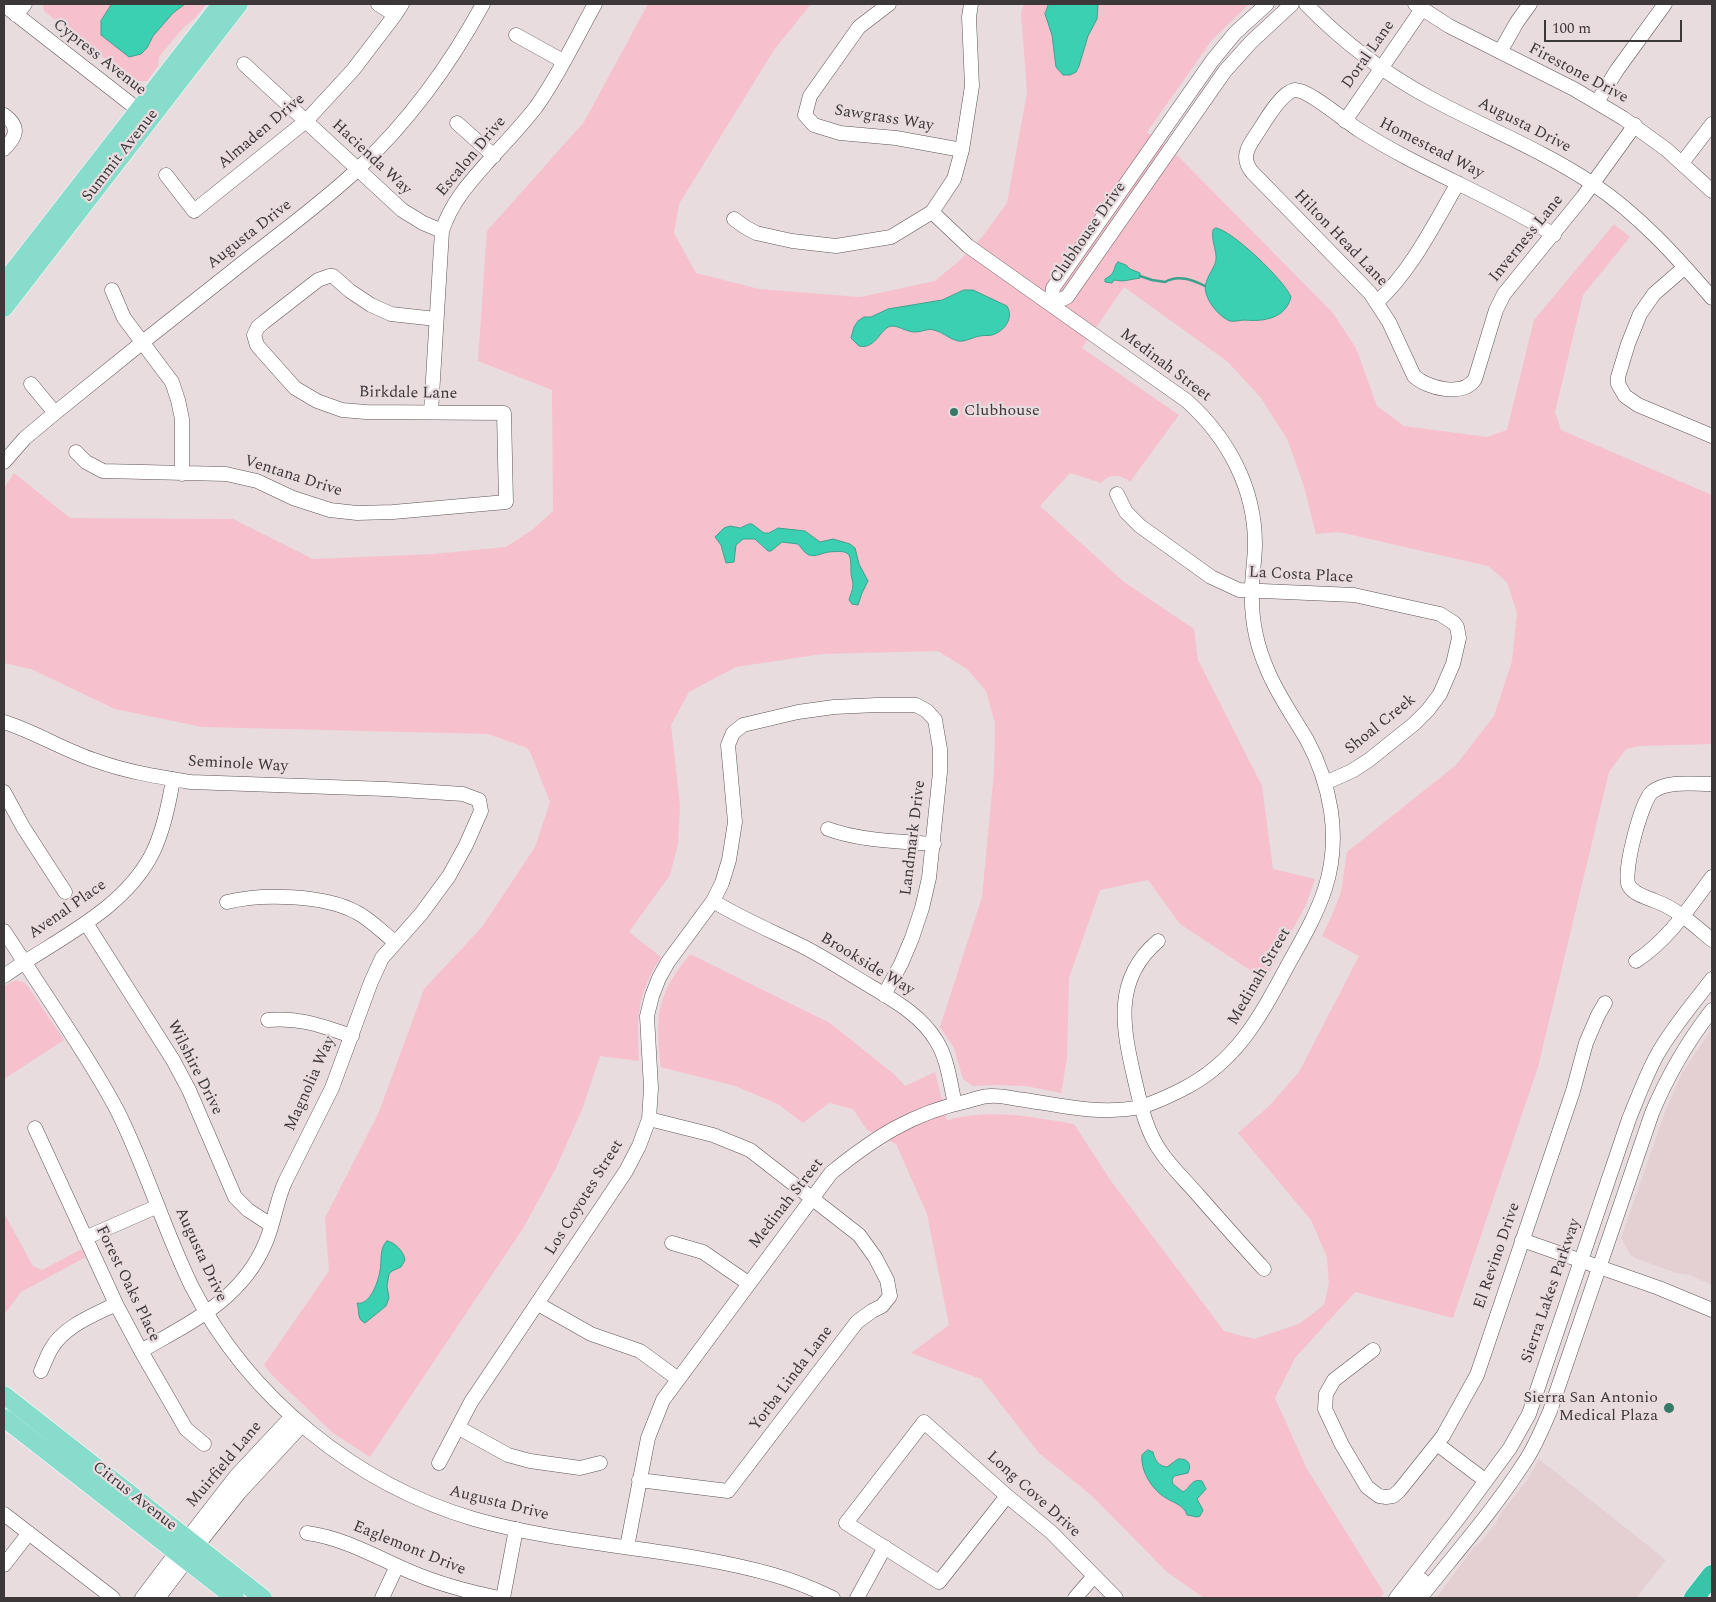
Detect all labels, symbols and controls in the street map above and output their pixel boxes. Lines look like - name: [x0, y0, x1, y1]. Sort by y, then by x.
- scale bar: [1546, 10, 1684, 42]
- street label: Cypress Avenue: [49, 16, 149, 100]
- street label: Doral Lane: [1338, 17, 1400, 93]
- text: 100 m: [1552, 17, 1591, 40]
- street label: Firestone Drive: [1525, 40, 1631, 108]
- street label: Almaden Drive: [215, 90, 309, 174]
- street label: Augusta Drive: [1474, 94, 1574, 158]
- street label: Sawgrass Way: [833, 102, 935, 136]
- street label: Summit Avenue: [79, 106, 163, 206]
- street label: Escalon Drive: [433, 113, 511, 201]
- street label: Homestead Way: [1375, 114, 1487, 184]
- street label: Hacienda Way: [327, 116, 415, 200]
- street label: Clubhouse Drive: [1047, 179, 1131, 287]
- street label: Hilton Head Lane: [1289, 187, 1391, 291]
- street label: Inverness Lane: [1486, 191, 1568, 287]
- street label: Augusta Drive: [204, 196, 296, 274]
- street label: Medinah Street: [1116, 325, 1214, 407]
- street label: Birkdale Lane: [359, 384, 457, 404]
- place label: Clubhouse: [964, 402, 1040, 422]
- marker: Clubhouse: [948, 406, 960, 418]
- street label: Ventana Drive: [242, 452, 344, 502]
- street label: La Costa Place: [1248, 564, 1354, 588]
- street label: Shoal Creek: [1342, 691, 1420, 759]
- street label: Seminole Way: [187, 753, 289, 777]
- street label: Landmark Drive: [897, 779, 931, 897]
- street label: Avenal Place: [25, 876, 111, 944]
- street label: Medinah Street: [1224, 925, 1296, 1029]
- street label: Brookside Way: [817, 929, 917, 1001]
- street label: Wilshire Drive: [162, 1017, 226, 1119]
- street label: Magnolia Way: [281, 1034, 341, 1134]
- street label: Los Coyotes Street: [542, 1137, 628, 1259]
- street label: Medinah Street: [746, 1155, 828, 1253]
- street label: El Revino Drive: [1471, 1200, 1525, 1312]
- street label: Augusta Drive: [170, 1205, 230, 1305]
- street label: Sierra Lakes Parkway: [1518, 1216, 1586, 1366]
- street label: Forest Oaks Place: [91, 1223, 163, 1345]
- street label: Yorba Linda Lane: [746, 1323, 838, 1435]
- place label: Sierra San Antonio Medical Plaza: [1524, 1389, 1658, 1427]
- marker: Sierra San Antonio Medical Plaza: [1662, 1401, 1676, 1415]
- street label: Muirfield Lane: [183, 1418, 267, 1512]
- street label: Long Cove Drive: [982, 1448, 1084, 1542]
- street label: Citrus Avenue: [88, 1458, 180, 1536]
- street label: Augusta Drive: [447, 1482, 551, 1526]
- street label: Eaglemont Drive: [350, 1518, 468, 1580]

